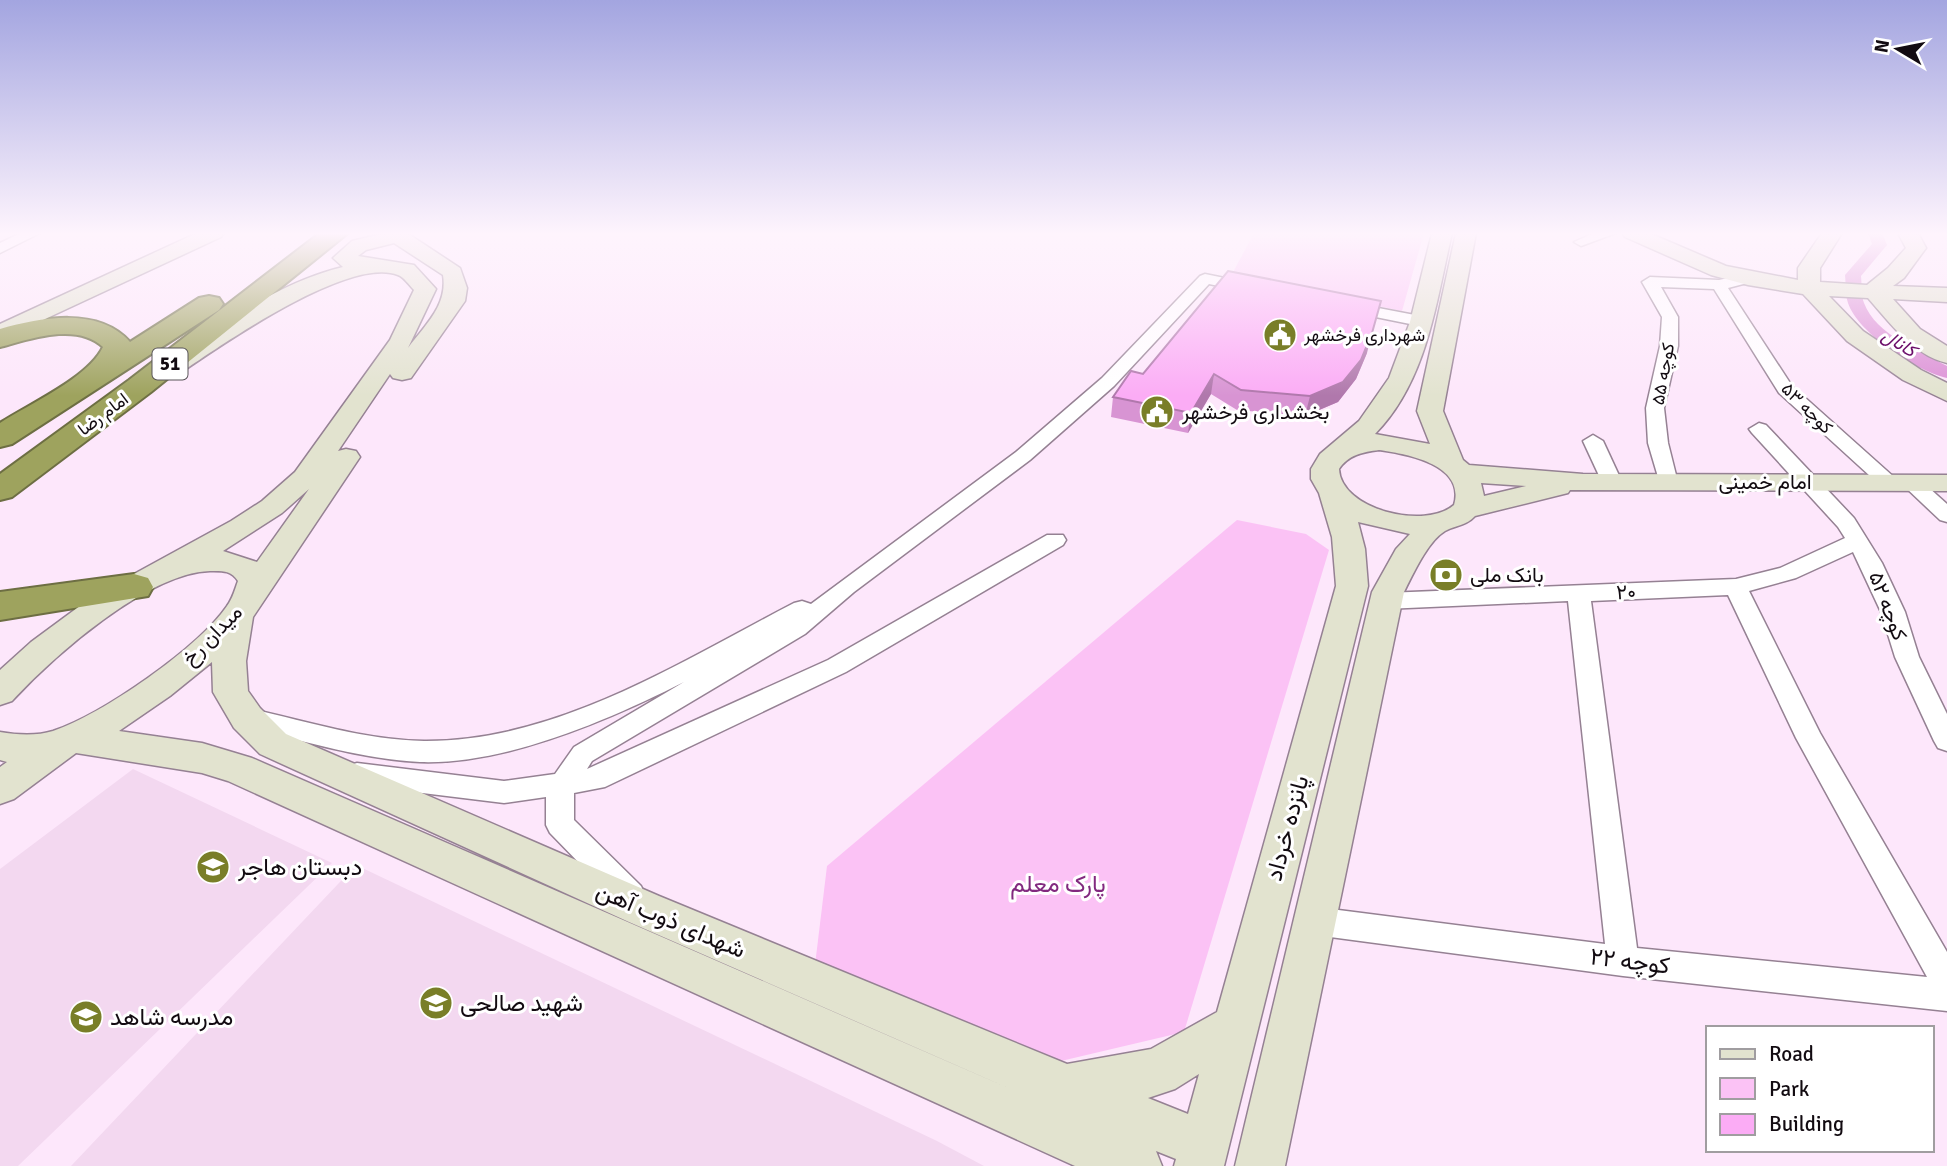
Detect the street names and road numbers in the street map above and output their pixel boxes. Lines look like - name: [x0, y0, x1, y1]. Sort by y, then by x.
- street label: کوچه ۵۵: [1647, 341, 1680, 407]
- road number: 51: [152, 348, 188, 380]
- street label: کوچه ۵۳: [1776, 378, 1837, 439]
- street label: امام رضا: [73, 388, 133, 441]
- street label: امام خمینی: [1718, 469, 1812, 496]
- street label: کوچه ۵۲: [1862, 568, 1913, 644]
- street label: ۲۰: [1615, 578, 1637, 606]
- street label: میدان رخ: [176, 599, 248, 671]
- street label: پانزده خرداد: [1259, 772, 1316, 884]
- street label: شهدای ذوب آهن: [592, 875, 750, 965]
- street label: کوچه ۲۲: [1588, 941, 1672, 982]

